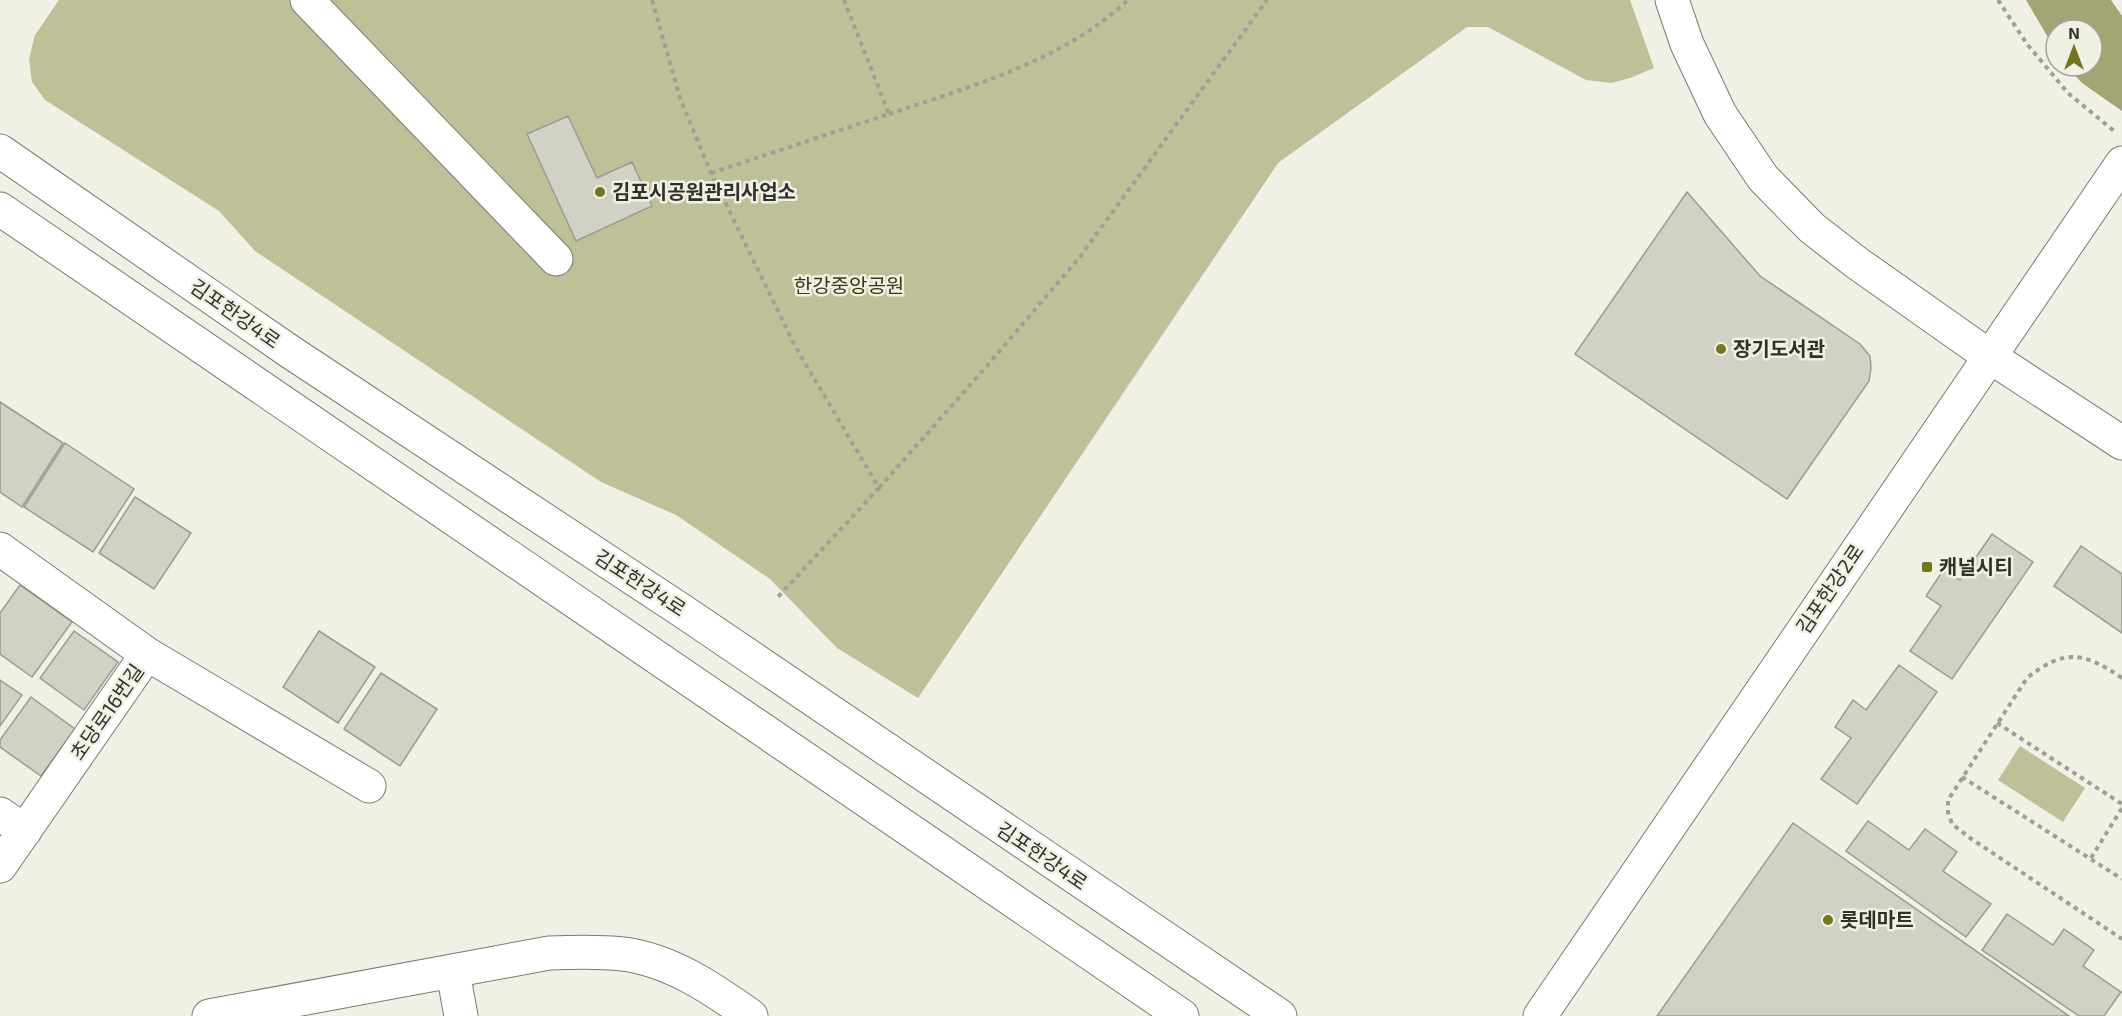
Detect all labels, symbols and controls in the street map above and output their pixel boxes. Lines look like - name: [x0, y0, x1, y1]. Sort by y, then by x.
- north arrow: [2044, 18, 2104, 78]
- text: N: [2068, 23, 2080, 42]
- place label: 김포시공원관리사업소: [612, 179, 796, 203]
- marker: 김포시공원관리사업소: [593, 185, 607, 199]
- street label: 김포한강4로: [186, 273, 285, 353]
- park label: 한강중앙공원: [794, 273, 904, 297]
- place label: 장기도서관: [1733, 336, 1826, 360]
- marker: 장기도서관: [1714, 342, 1728, 356]
- street label: 김포한강2로: [1790, 539, 1868, 638]
- street label: 김포한강4로: [590, 544, 691, 621]
- place label: 캐널시티: [1939, 554, 2013, 578]
- marker: 캐널시티: [1920, 560, 1934, 574]
- street label: 초당로16번길: [64, 659, 148, 764]
- street label: 김포한강4로: [993, 816, 1093, 894]
- place label: 롯데마트: [1840, 907, 1914, 931]
- marker: 롯데마트: [1821, 913, 1835, 927]

